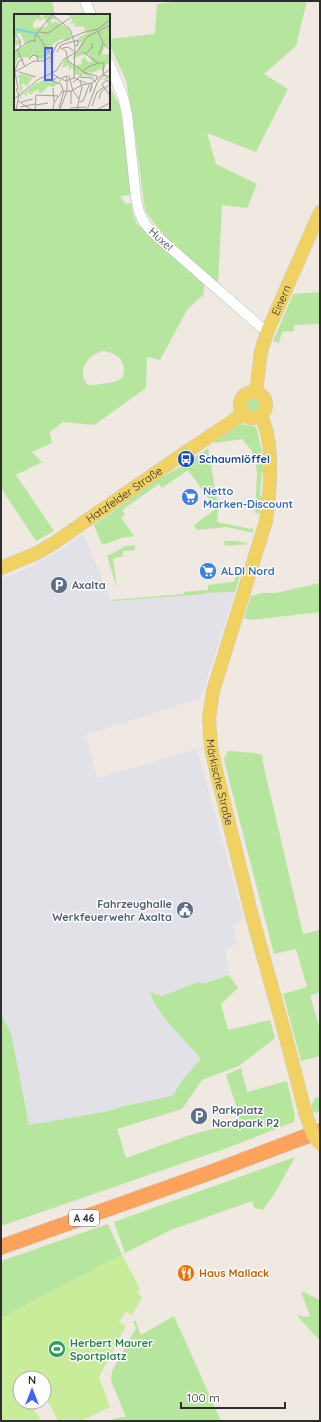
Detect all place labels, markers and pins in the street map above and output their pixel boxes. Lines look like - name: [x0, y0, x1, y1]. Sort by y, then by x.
- bus stop icon: Schaumlöffel: [176, 449, 196, 469]
- place label: Schaumlöffel: [199, 452, 270, 466]
- place label: Netto Marken-Discount: [203, 484, 293, 511]
- supermarket icon: Netto Marken-Discount: [180, 487, 200, 507]
- supermarket icon: ALDI Nord: [198, 561, 218, 581]
- place label: ALDI Nord: [221, 564, 275, 578]
- parking icon: Axalta: [49, 575, 69, 595]
- place label: Axalta: [72, 578, 106, 592]
- place label: Fahrzeughalle Werkfeuerwehr Axalta: [52, 897, 172, 924]
- public building icon: Fahrzeughalle Werkfeuerwehr Axalta: [175, 900, 195, 920]
- place label: Parkplatz Nordpark P2: [212, 1103, 279, 1130]
- parking icon: Parkplatz Nordpark P2: [189, 1106, 209, 1126]
- restaurant icon: Haus Mallack: [176, 1263, 196, 1283]
- place label: Haus Mallack: [199, 1266, 269, 1280]
- place label: Herbert Maurer Sportplatz: [70, 1336, 153, 1363]
- sports icon: Herbert Maurer Sportplatz: [47, 1339, 67, 1359]

